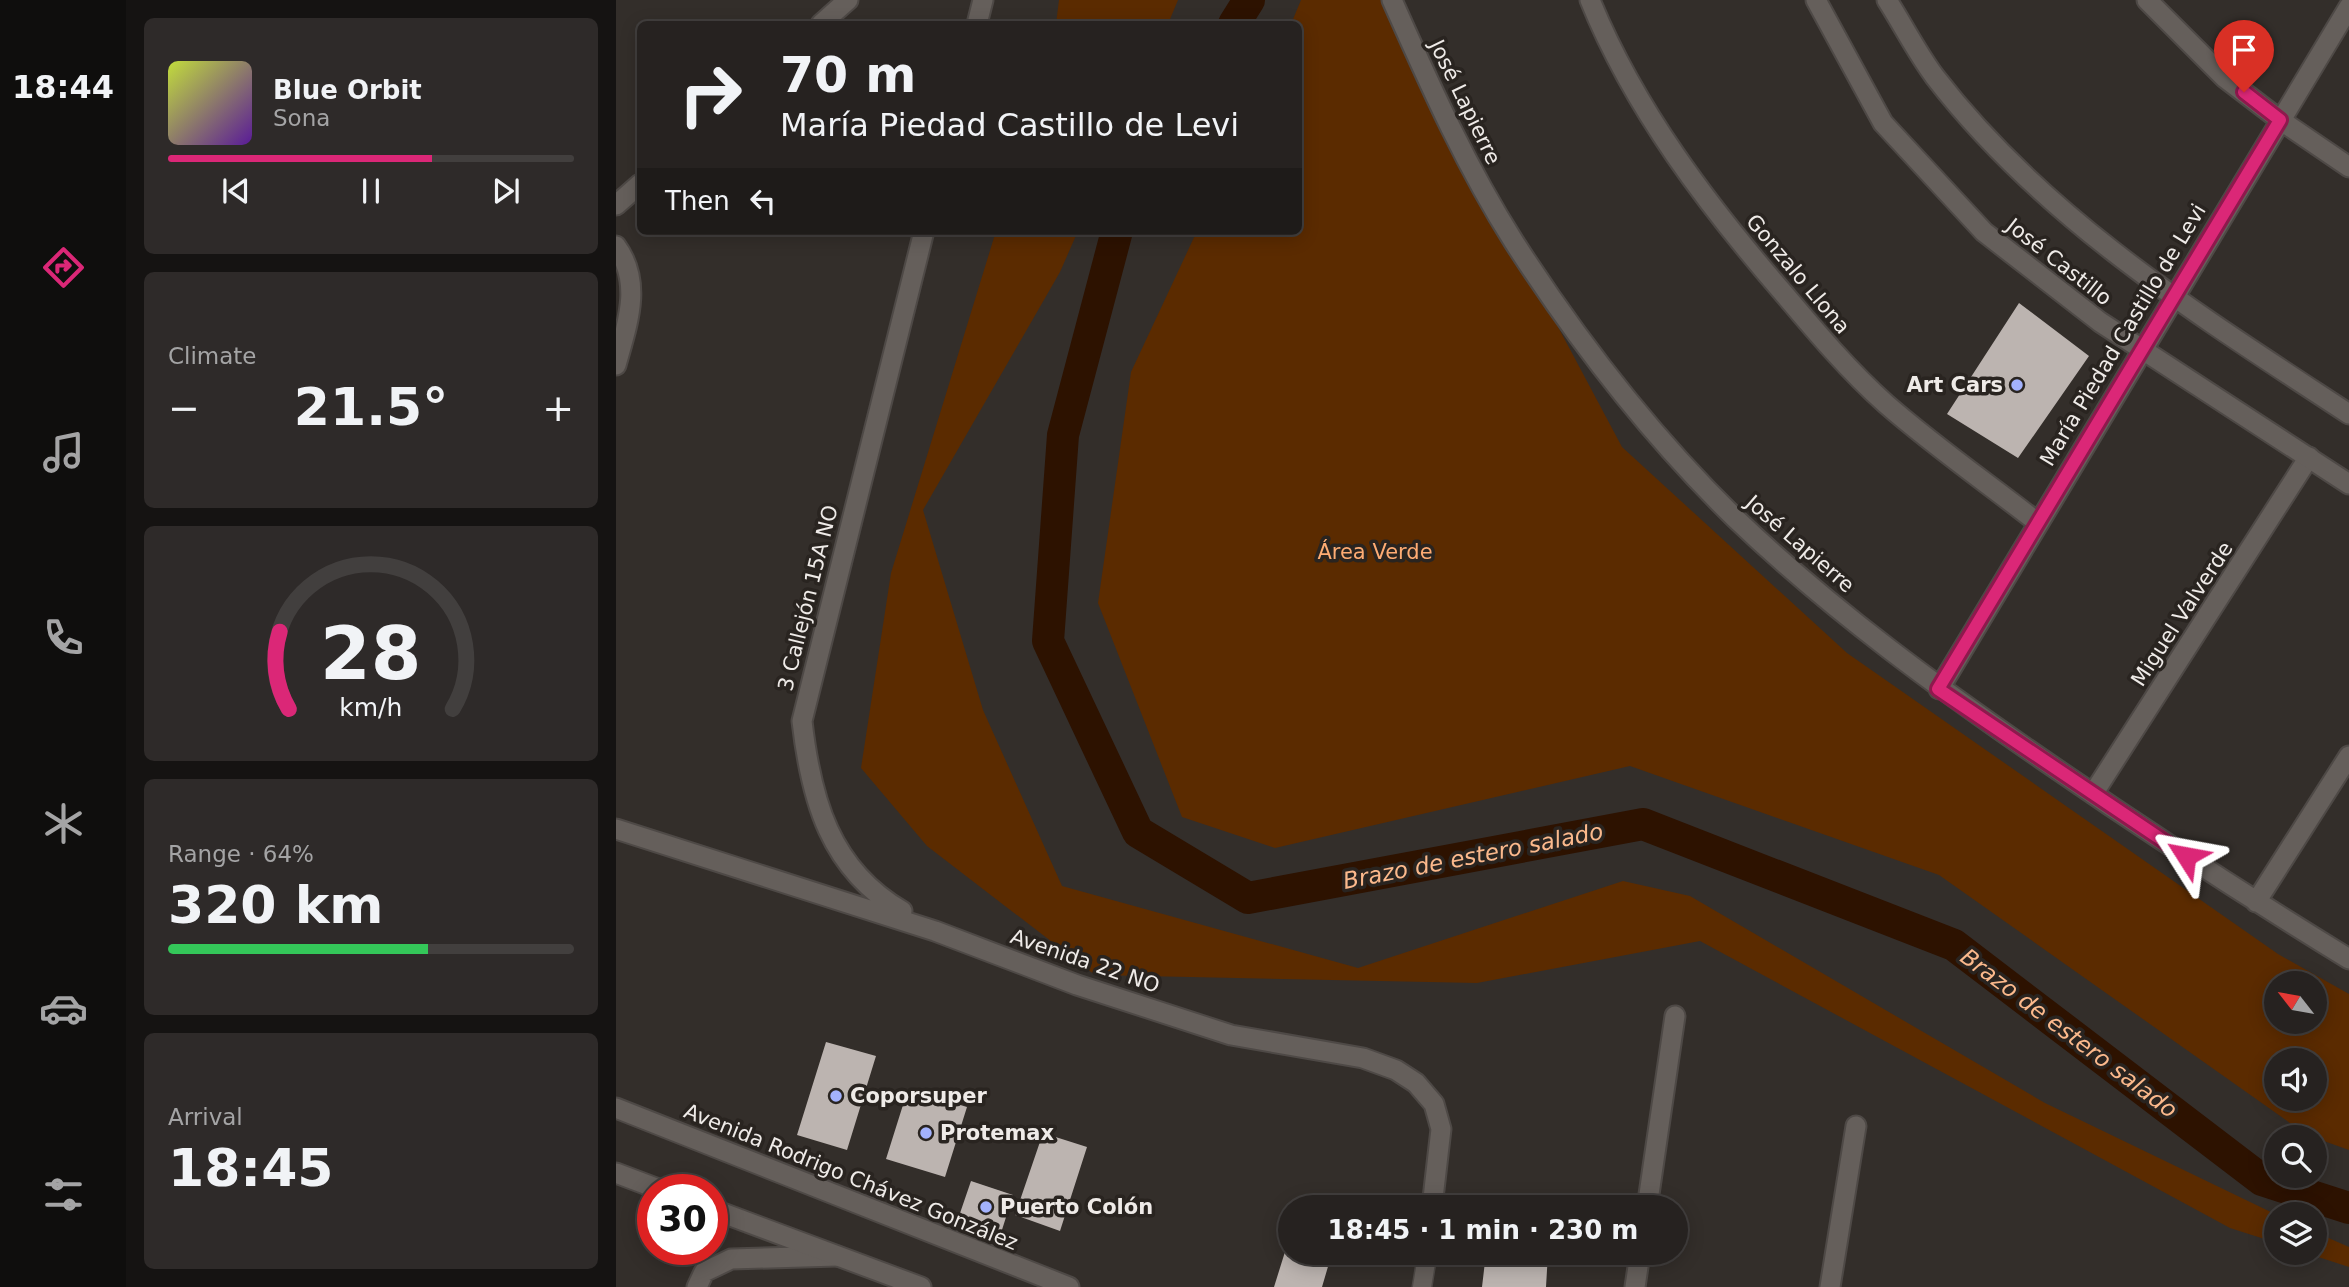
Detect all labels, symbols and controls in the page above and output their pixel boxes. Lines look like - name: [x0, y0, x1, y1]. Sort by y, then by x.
- pin: [2214, 20, 2274, 92]
- icon: arrive: [2225, 31, 2263, 69]
- street label: José Lapierre: [1424, 34, 1506, 168]
- text: 70 m: [780, 47, 916, 104]
- icon: right: [665, 49, 756, 140]
- text: 18:44: [12, 68, 114, 106]
- text: Blue Orbit: [273, 75, 422, 105]
- text: Sona: [273, 105, 330, 131]
- text: María Piedad Castillo de Levi: [780, 106, 1239, 144]
- icon: previous: [217, 172, 255, 210]
- icon: pause: [352, 172, 390, 210]
- icon: next: [487, 172, 525, 210]
- icon: left: [744, 182, 782, 220]
- text: Then: [665, 186, 730, 216]
- street label: María Piedad Castillo de Levi: [2035, 200, 2211, 470]
- street label: Gonzalo Llona: [1741, 210, 1855, 338]
- street label: José Castillo: [2000, 212, 2116, 310]
- icon: directions: [39, 243, 88, 292]
- text: Climate: [168, 343, 257, 369]
- place label: Art Cars: [1907, 373, 2003, 397]
- text: 21.5°: [294, 377, 448, 437]
- marker: Art Cars: [2009, 377, 2025, 393]
- text: −: [168, 386, 200, 430]
- text: +: [542, 386, 574, 430]
- icon: music: [39, 428, 88, 477]
- street label: José Lapierre: [1739, 489, 1859, 598]
- street label: 3 Callejón 15A NO: [773, 503, 843, 693]
- street label: Miguel Valverde: [2126, 537, 2238, 691]
- park label: Área Verde: [1317, 539, 1433, 564]
- text: 28: [320, 612, 422, 697]
- icon: phone: [39, 613, 88, 662]
- text: km/h: [339, 693, 403, 722]
- icon: climate: [39, 799, 88, 848]
- water label: Brazo de estero salado: [1341, 818, 1605, 894]
- position arrow: [2149, 819, 2223, 893]
- text: Range · 64%: [168, 841, 314, 867]
- text: 320 km: [168, 875, 383, 935]
- street label: Avenida 22 NO: [1007, 924, 1163, 998]
- water label: Brazo de estero salado: [1956, 943, 2182, 1123]
- north arrow: [2264, 971, 2328, 1034]
- map controls: [2264, 971, 2327, 1265]
- icon: car: [39, 984, 88, 1033]
- button: sound: [2264, 1048, 2327, 1111]
- place label: Coporsuper: [850, 1084, 987, 1108]
- marker: Coporsuper: [828, 1088, 844, 1104]
- street label: Avenida Rodrigo Chávez González: [681, 1099, 1021, 1255]
- text: Arrival: [168, 1104, 243, 1130]
- place label: Protemax: [940, 1121, 1055, 1145]
- marker: Protemax: [918, 1125, 934, 1141]
- button: search: [2264, 1125, 2327, 1188]
- text: 18:45: [168, 1138, 334, 1198]
- icon: filters: [39, 1170, 88, 1219]
- speed limit sign: 30: [637, 1174, 728, 1265]
- place label: Puerto Colón: [1000, 1195, 1153, 1219]
- marker: Puerto Colón: [978, 1199, 994, 1215]
- button: layers: [2264, 1202, 2327, 1265]
- text: 18:45 · 1 min · 230 m: [1328, 1215, 1638, 1245]

